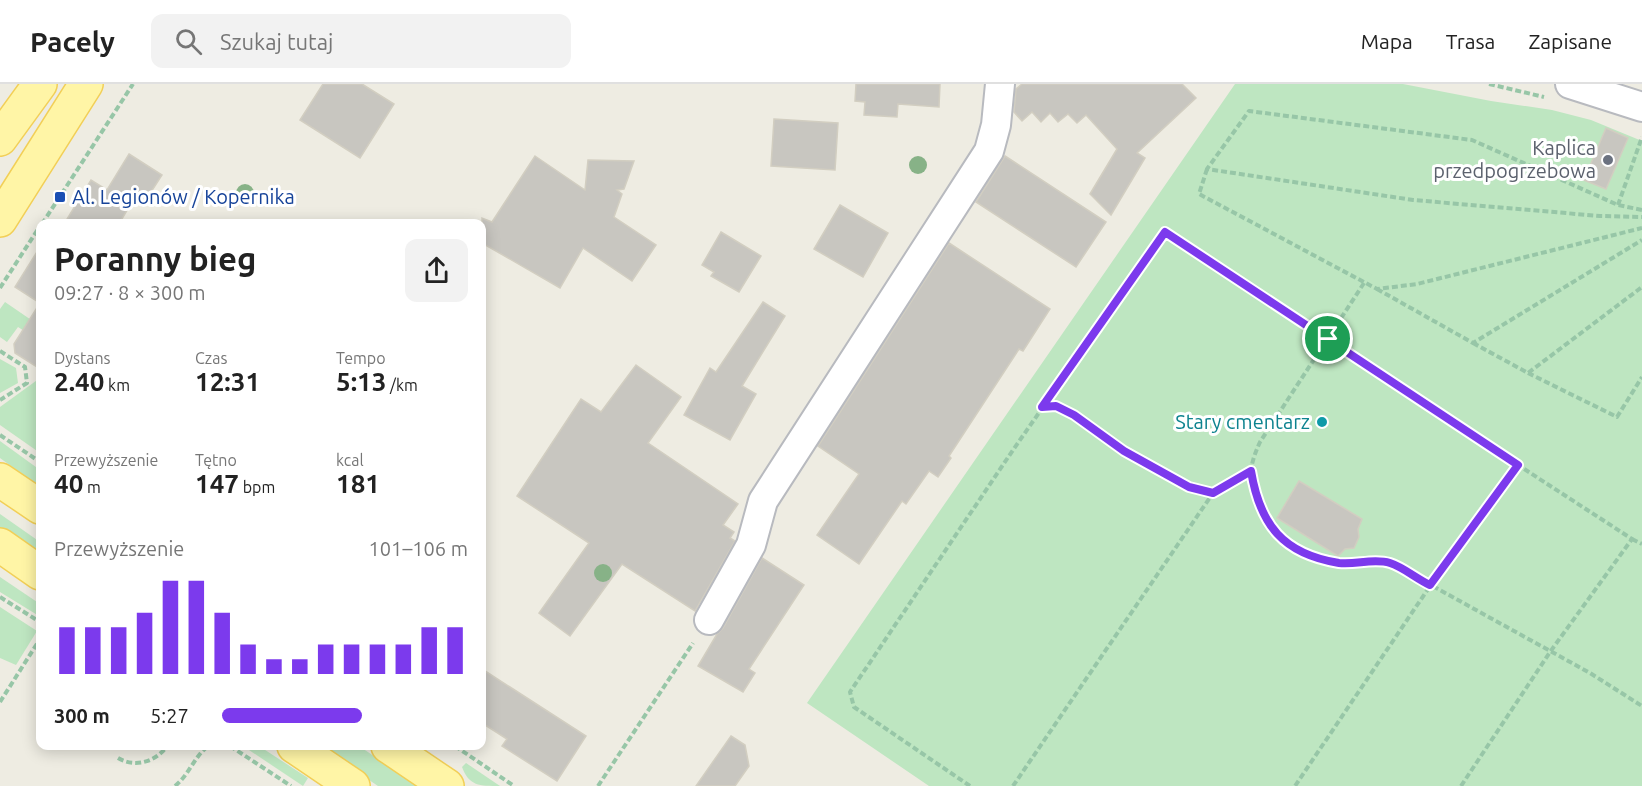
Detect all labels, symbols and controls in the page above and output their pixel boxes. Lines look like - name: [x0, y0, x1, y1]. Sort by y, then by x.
- search box: [151, 14, 571, 68]
- icon: search: [172, 25, 205, 58]
- text: Pacely: [30, 26, 115, 57]
- text: Szukaj tutaj: [220, 29, 333, 54]
- text: Mapa: [1361, 29, 1413, 53]
- text: Trasa: [1446, 29, 1495, 53]
- text: Zapisane: [1528, 29, 1612, 53]
- place label: Kaplica przedpogrzebowa: [1433, 136, 1596, 182]
- marker: Kaplica przedpogrzebowa: [1601, 153, 1615, 167]
- place label: Al. Legionów / Kopernika: [72, 185, 295, 208]
- marker: Al. Legionów / Kopernika: [53, 190, 67, 204]
- button: share: [405, 239, 468, 302]
- text: Poranny bieg: [54, 240, 256, 277]
- text: 09:27 · 8 × 300 m: [54, 281, 206, 304]
- pin: [1302, 313, 1353, 364]
- icon: arrive: [1311, 322, 1344, 355]
- text: Dystans: [54, 349, 111, 367]
- text: Czas: [195, 349, 227, 367]
- text: Tempo: [336, 349, 386, 367]
- text: 2.40: [54, 367, 104, 396]
- text: 12:31: [195, 367, 260, 396]
- text: 5:13: [336, 367, 386, 396]
- text: km: [104, 376, 130, 394]
- text: /km: [386, 376, 418, 394]
- place label: Stary cmentarz: [1175, 410, 1310, 433]
- marker: Stary cmentarz: [1315, 415, 1329, 429]
- text: Przewyższenie: [54, 451, 158, 469]
- text: Tętno: [195, 451, 237, 469]
- text: kcal: [336, 451, 364, 469]
- text: 40: [54, 469, 83, 498]
- text: 147: [195, 469, 239, 498]
- text: 181: [336, 469, 380, 498]
- text: m: [83, 478, 101, 496]
- text: bpm: [239, 478, 275, 496]
- text: Przewyższenie: [54, 537, 184, 560]
- text: 101–106 m: [369, 537, 468, 560]
- text: 300 m: [54, 704, 110, 727]
- text: 5:27: [150, 704, 189, 727]

